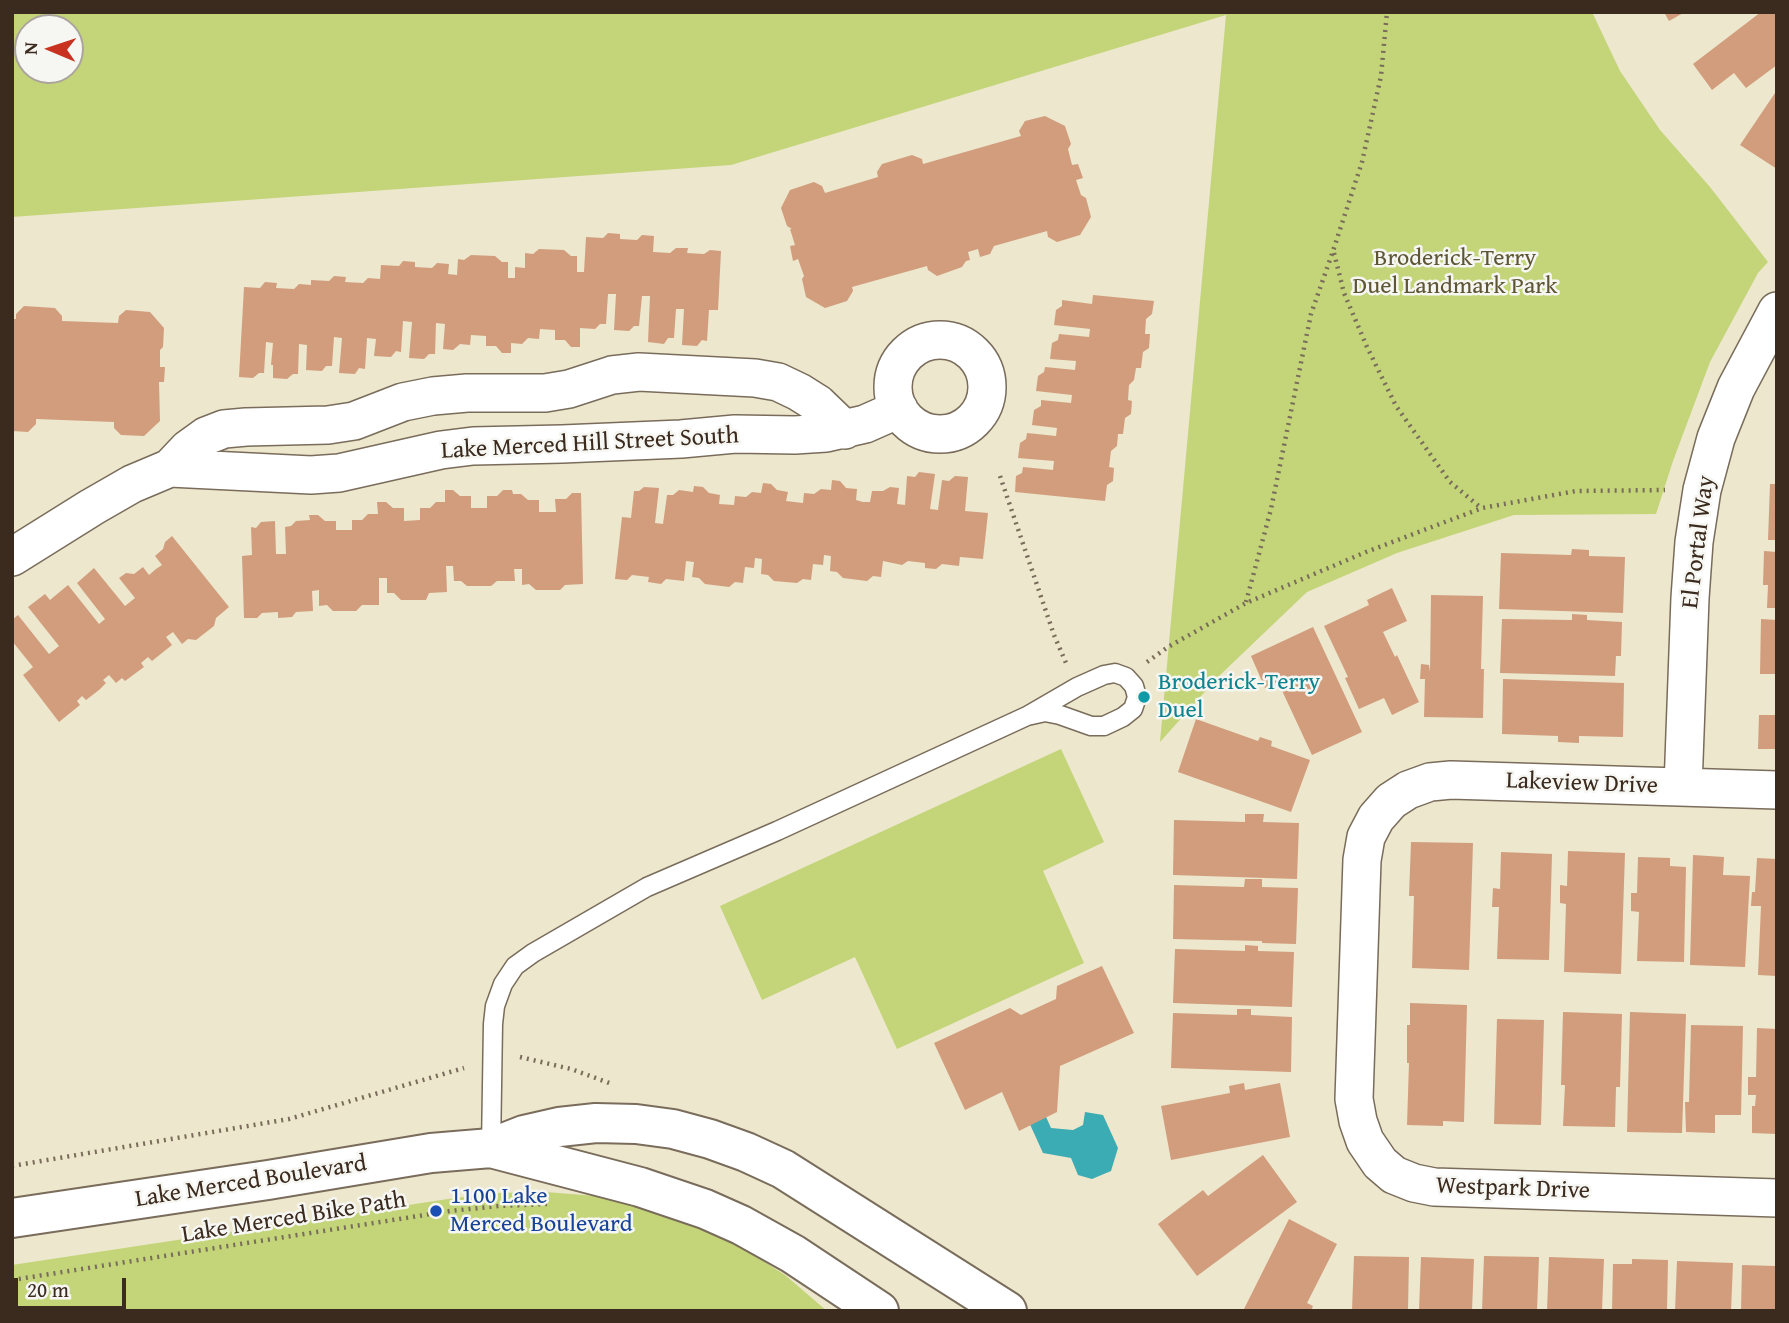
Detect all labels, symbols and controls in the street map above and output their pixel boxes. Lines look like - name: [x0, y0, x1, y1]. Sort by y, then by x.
- north arrow: [14, 14, 84, 84]
- text: N: [16, 42, 44, 55]
- park label: Broderick-Terry Duel Landmark Park: [1353, 245, 1557, 301]
- street label: Lake Merced Hill Street South: [440, 422, 740, 466]
- street label: El Portal Way: [1677, 474, 1721, 610]
- place label: Broderick-Terry Duel: [1158, 669, 1320, 725]
- marker: Broderick-Terry Duel: [1136, 689, 1152, 705]
- street label: Lakeview Drive: [1505, 767, 1659, 801]
- street label: Lake Merced Boulevard: [133, 1149, 369, 1215]
- street label: Westpark Drive: [1435, 1172, 1591, 1206]
- place label: 1100 Lake Merced Boulevard: [450, 1183, 633, 1239]
- street label: Lake Merced Bike Path: [180, 1186, 408, 1250]
- marker: 1100 Lake Merced Boulevard: [428, 1203, 444, 1219]
- scale bar: [18, 1264, 130, 1308]
- text: 20 m: [27, 1274, 69, 1305]

